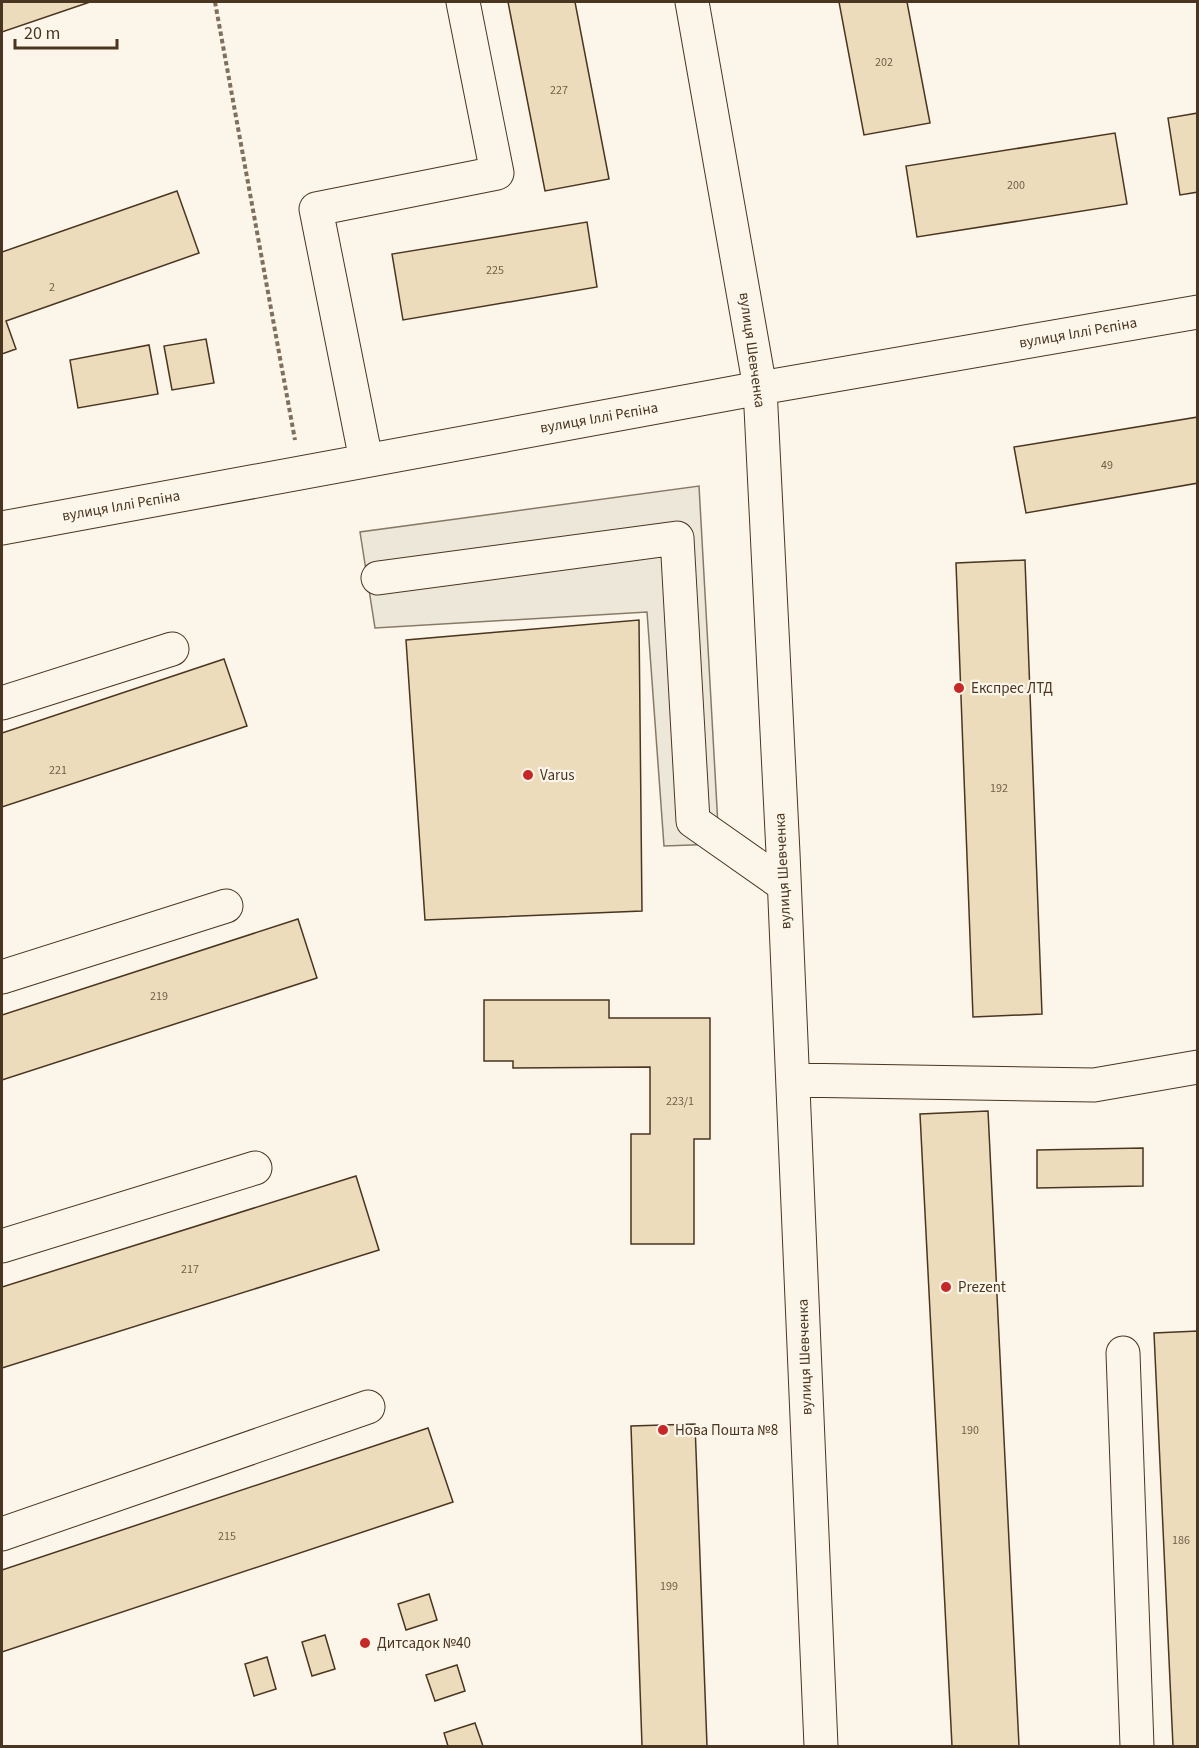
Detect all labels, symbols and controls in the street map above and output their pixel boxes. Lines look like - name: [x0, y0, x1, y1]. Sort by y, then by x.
- scale bar: [15, 12, 117, 50]
- text: 20 m: [24, 21, 60, 46]
- house number: 202: [875, 54, 893, 71]
- house number: 227: [550, 82, 568, 99]
- house number: 200: [1007, 177, 1025, 194]
- house number: 225: [486, 262, 504, 279]
- house number: 2: [49, 279, 55, 296]
- street label: вулиця Шевченка: [733, 291, 771, 409]
- street label: вулиця Іллі Рєпіна: [1017, 312, 1139, 354]
- street label: вулиця Іллі Рєпіна: [538, 397, 660, 439]
- house number: 49: [1101, 457, 1113, 474]
- street label: вулиця Іллі Рєпіна: [60, 485, 182, 527]
- place label: Експрес ЛТД: [971, 678, 1053, 699]
- marker: Експрес ЛТД: [952, 681, 966, 695]
- house number: 221: [49, 762, 67, 779]
- place label: Varus: [540, 765, 575, 786]
- marker: Varus: [521, 768, 535, 782]
- house number: 192: [990, 780, 1008, 797]
- street label: вулиця Шевченка: [769, 812, 797, 930]
- house number: 219: [150, 988, 168, 1005]
- house number: 223/1: [666, 1093, 694, 1110]
- house number: 217: [181, 1261, 199, 1278]
- place label: Prezent: [958, 1277, 1006, 1298]
- marker: Prezent: [939, 1280, 953, 1294]
- street label: вулиця Шевченка: [792, 1298, 818, 1416]
- place label: Нова Пошта №8: [675, 1420, 778, 1441]
- house number: 190: [961, 1422, 979, 1439]
- marker: Нова Пошта №8: [656, 1423, 670, 1437]
- house number: 215: [218, 1528, 236, 1545]
- house number: 186: [1172, 1532, 1190, 1549]
- house number: 199: [660, 1578, 678, 1595]
- place label: Дитсадок №40: [377, 1633, 471, 1654]
- marker: Дитсадок №40: [358, 1636, 372, 1650]

